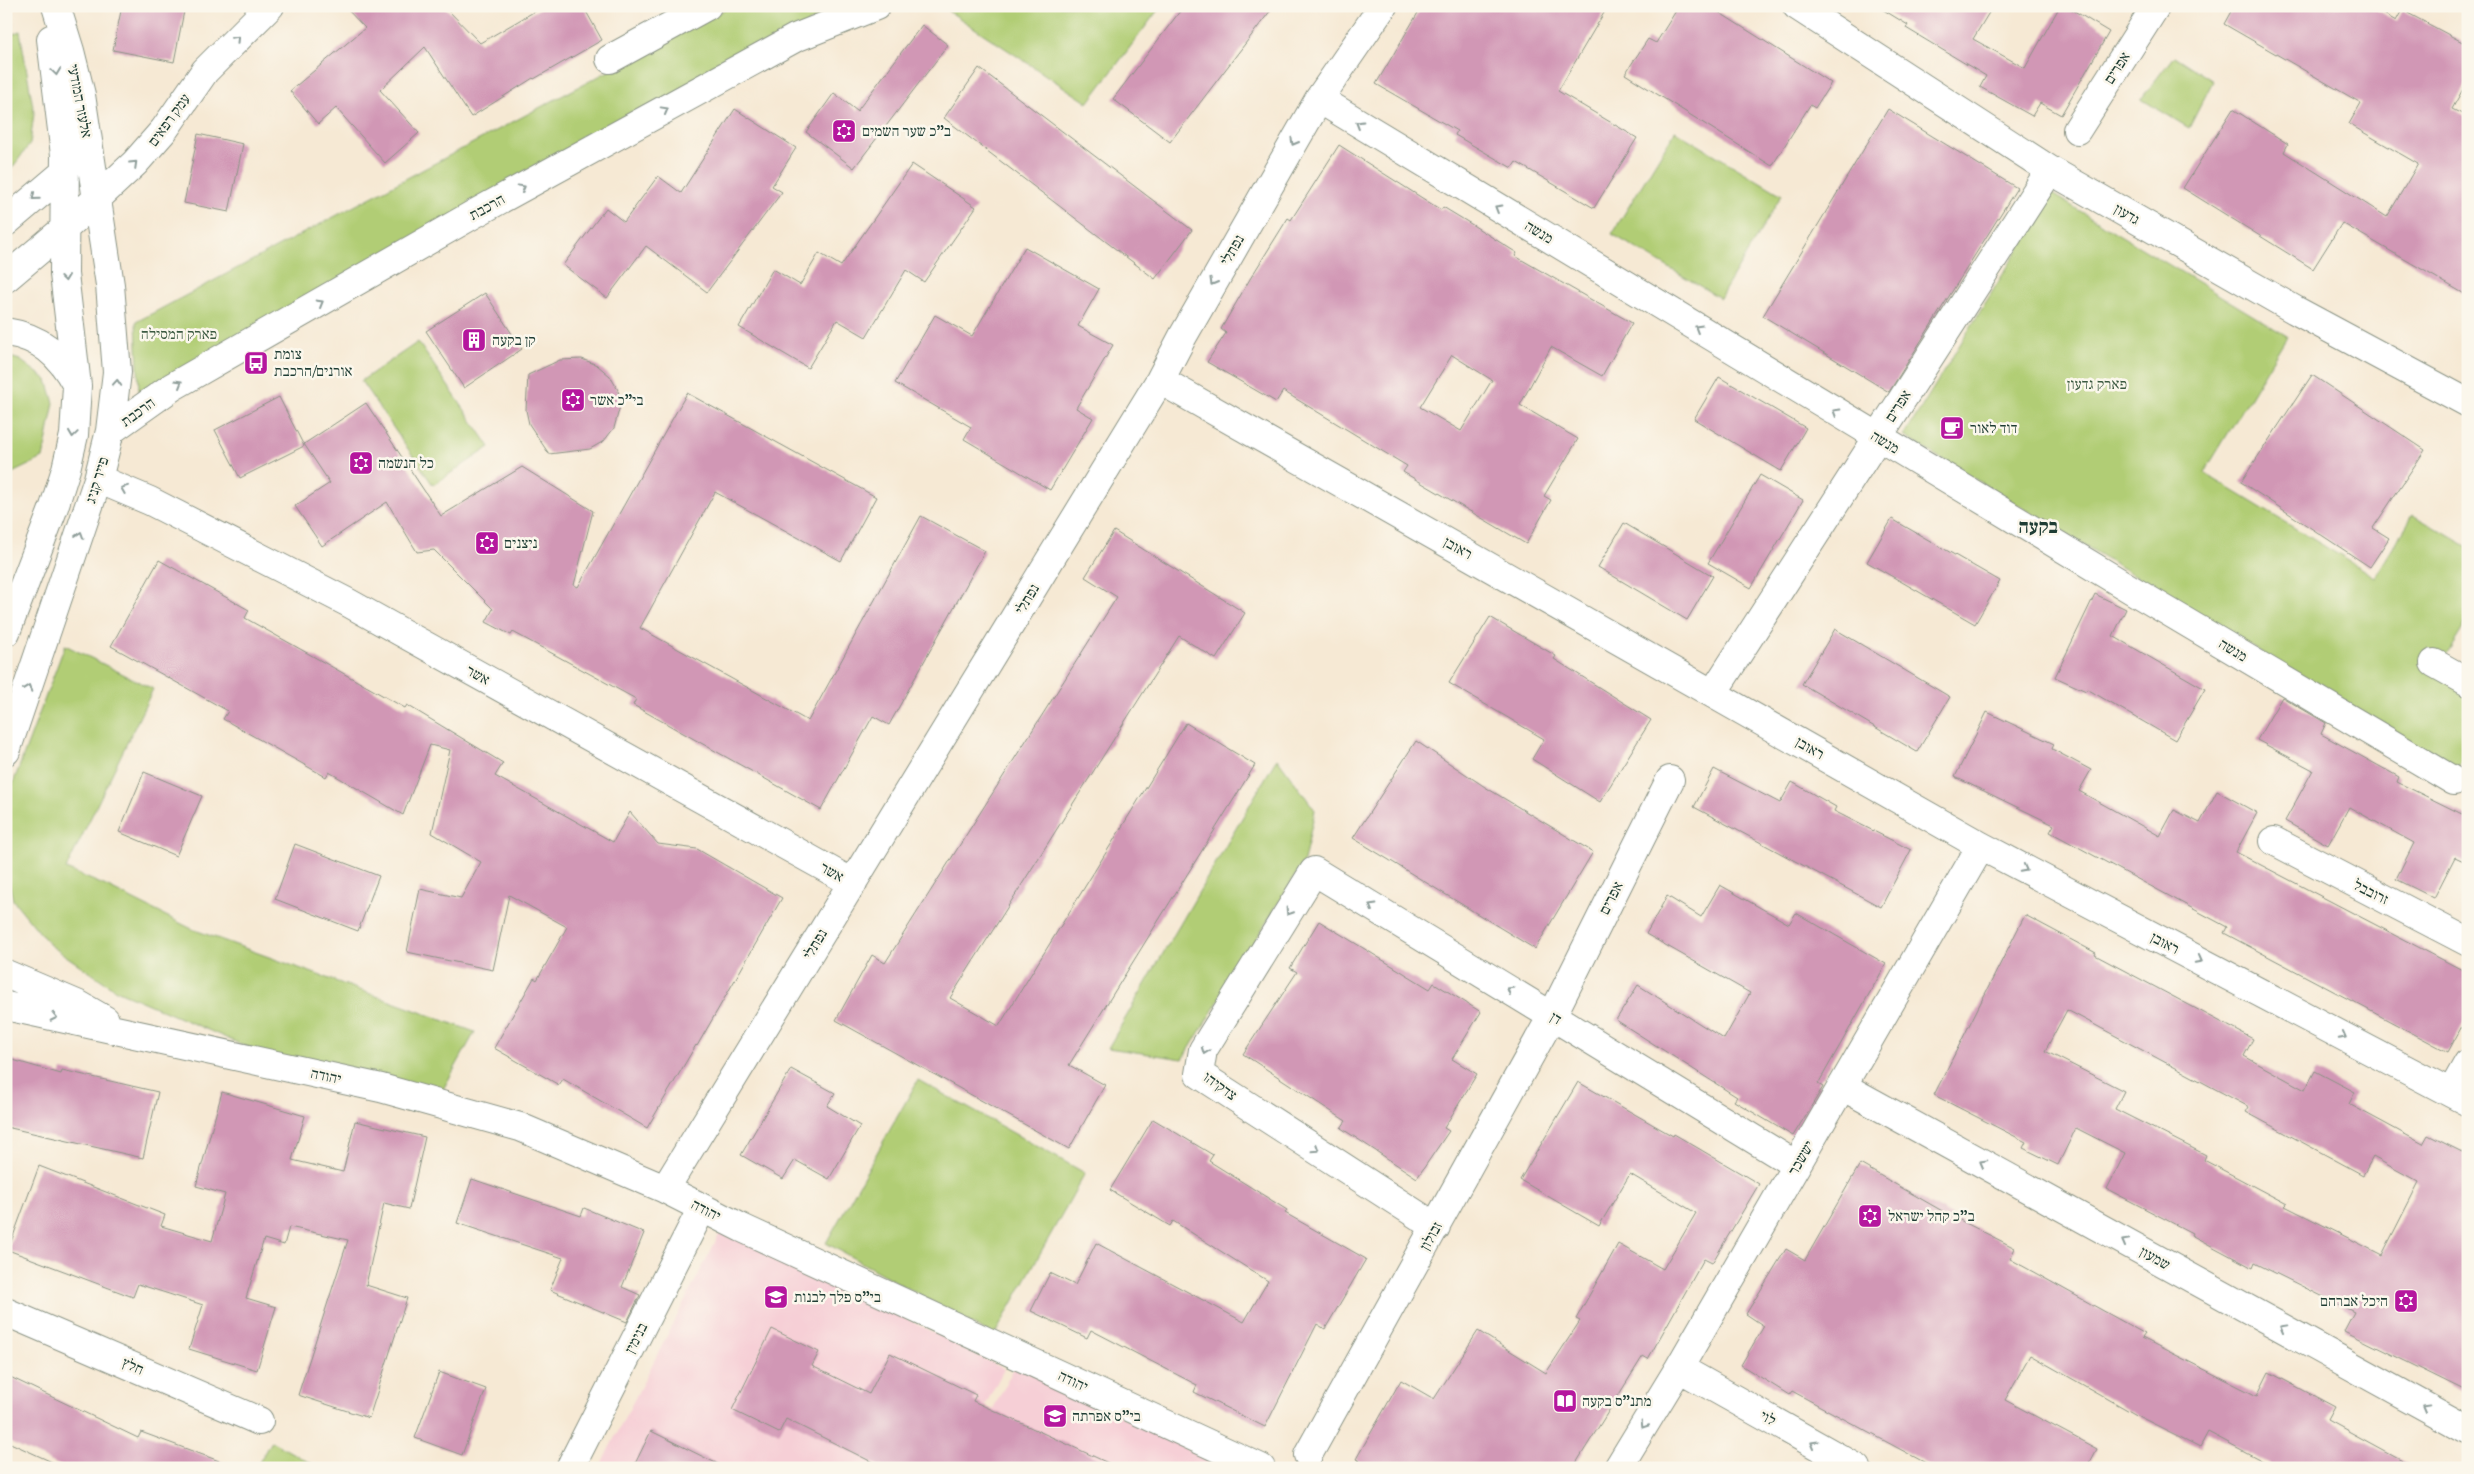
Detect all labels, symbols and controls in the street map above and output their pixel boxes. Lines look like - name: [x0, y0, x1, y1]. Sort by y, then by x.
- one-way arrow: [230, 36, 239, 45]
- street label: אפרים: [2100, 48, 2135, 88]
- street label: אלעזר המודעי: [63, 63, 96, 140]
- one-way arrow: [50, 68, 61, 76]
- street label: עמק רפאים: [144, 90, 195, 150]
- one-way arrow: [659, 106, 668, 116]
- synagogue icon: ב"כ שער השמים: [831, 118, 857, 144]
- one-way arrow: [1356, 120, 1365, 130]
- place label: ב"כ שער השמים: [862, 122, 951, 141]
- one-way arrow: [1291, 136, 1301, 145]
- one-way arrow: [128, 161, 137, 170]
- one-way arrow: [517, 184, 526, 194]
- street label: הרכבת: [466, 190, 508, 225]
- one-way arrow: [32, 192, 41, 201]
- street label: גדעון: [2110, 200, 2143, 229]
- one-way arrow: [1495, 204, 1504, 214]
- street label: מנשה: [1521, 217, 1557, 248]
- street label: נפתלי: [1216, 231, 1249, 269]
- one-way arrow: [59, 275, 70, 283]
- one-way arrow: [1210, 277, 1220, 286]
- one-way arrow: [315, 299, 324, 309]
- one-way arrow: [1694, 324, 1703, 334]
- park label: פארק המסילה: [141, 325, 217, 344]
- building icon: קן בקעה: [461, 327, 487, 353]
- place label: קן בקעה: [492, 331, 536, 350]
- place label: צומת אורנים/הרכבת: [274, 345, 353, 381]
- bus stop icon: צומת אורנים/הרכבת: [243, 350, 269, 376]
- park label: פארק גדעון: [2067, 375, 2127, 394]
- one-way arrow: [111, 379, 122, 387]
- one-way arrow: [174, 380, 183, 390]
- street label: אפרים: [1881, 386, 1916, 426]
- synagogue icon: בי"כ אשר: [560, 387, 586, 413]
- place label: בי"כ אשר: [590, 391, 643, 410]
- street label: הרכבת: [117, 394, 159, 431]
- one-way arrow: [1833, 409, 1842, 419]
- cafe icon: דוד לאור: [1939, 415, 1965, 441]
- place label: דוד לאור: [1970, 419, 2018, 438]
- street label: מנשה: [1867, 427, 1903, 458]
- one-way arrow: [68, 431, 79, 439]
- synagogue icon: כל הנשמה: [348, 450, 374, 476]
- place label: כל הנשמה: [378, 454, 434, 473]
- street label: פייר קניג: [81, 455, 113, 506]
- one-way arrow: [120, 485, 129, 496]
- district label: בקעה: [2018, 515, 2058, 540]
- synagogue icon: ניצנים: [474, 530, 500, 556]
- one-way arrow: [74, 531, 84, 539]
- street label: ראובן: [1440, 533, 1475, 564]
- place label: ניצנים: [504, 534, 537, 553]
- street label: נפתלי: [1011, 580, 1044, 618]
- street label: מנשה: [2215, 635, 2251, 666]
- street label: אשר: [463, 661, 493, 690]
- one-way arrow: [22, 685, 32, 693]
- street label: ראובן: [1792, 733, 1827, 764]
- street label: אשר: [817, 858, 847, 887]
- one-way arrow: [2019, 863, 2028, 873]
- street label: זרובבל: [2350, 876, 2392, 909]
- street label: אפרים: [1595, 878, 1628, 918]
- one-way arrow: [1368, 902, 1377, 912]
- one-way arrow: [1285, 907, 1295, 916]
- street label: נפתלי: [799, 925, 832, 963]
- street label: ראובן: [2147, 928, 2182, 959]
- one-way arrow: [2194, 954, 2203, 964]
- one-way arrow: [1507, 987, 1516, 997]
- street label: דן: [1546, 1008, 1565, 1029]
- one-way arrow: [49, 1011, 58, 1022]
- one-way arrow: [2337, 1030, 2346, 1040]
- one-way arrow: [1201, 1046, 1211, 1055]
- street label: יהודה: [309, 1064, 343, 1089]
- street label: צדקיהו: [1199, 1068, 1240, 1105]
- street label: יששכר: [1784, 1138, 1819, 1179]
- one-way arrow: [1310, 1143, 1319, 1152]
- one-way arrow: [1979, 1160, 1988, 1170]
- street label: יהודה: [688, 1195, 724, 1226]
- synagogue icon: ב"כ קהל ישראל: [1857, 1203, 1883, 1229]
- place label: ב"כ קהל ישראל: [1888, 1207, 1975, 1226]
- street label: זבולון: [1416, 1218, 1447, 1254]
- one-way arrow: [2121, 1238, 2130, 1248]
- street label: שמעון: [2136, 1242, 2173, 1274]
- school or university icon: בי"ס פלך לבנות: [763, 1284, 789, 1310]
- place label: בי"ס פלך לבנות: [794, 1288, 881, 1307]
- synagogue icon: היכל אברהם: [2393, 1288, 2419, 1314]
- place label: היכל אברהם: [2320, 1292, 2388, 1311]
- street label: בנימין: [621, 1320, 652, 1357]
- one-way arrow: [2279, 1325, 2288, 1335]
- street label: חלץ: [119, 1353, 147, 1379]
- street label: יהודה: [1055, 1366, 1091, 1397]
- library icon: מתנ"ס בקעה: [1552, 1388, 1578, 1414]
- place label: מתנ"ס בקעה: [1582, 1392, 1652, 1411]
- school or university icon: בי"ס אפרתה: [1042, 1403, 1068, 1429]
- one-way arrow: [2421, 1403, 2430, 1413]
- street label: לוי: [1756, 1406, 1779, 1430]
- place label: בי"ס אפרתה: [1072, 1407, 1141, 1426]
- one-way arrow: [1641, 1419, 1651, 1428]
- one-way arrow: [1811, 1440, 1820, 1450]

